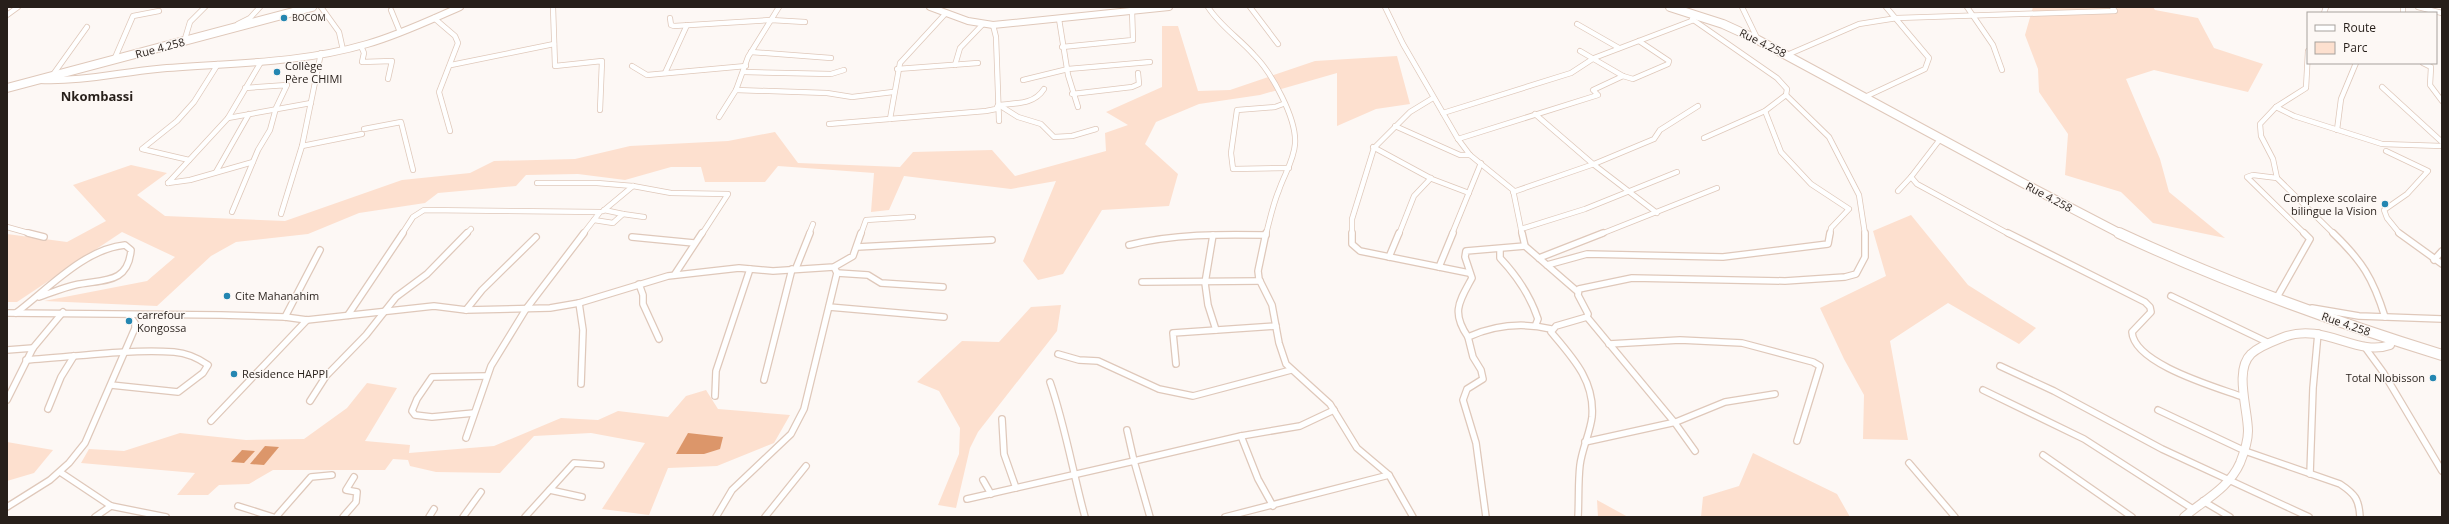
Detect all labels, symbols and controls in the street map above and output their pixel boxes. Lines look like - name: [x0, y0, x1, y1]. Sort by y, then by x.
- place label: BOCOM: [292, 11, 326, 24]
- legend: [2307, 12, 2437, 64]
- marker: BOCOM: [279, 13, 289, 23]
- text: Route: [2343, 19, 2376, 36]
- street label: Rue 4.258: [1737, 25, 1789, 60]
- street label: Rue 4.258: [133, 34, 186, 61]
- text: Parc: [2343, 39, 2368, 56]
- place label: Collège Père CHIMI: [285, 58, 342, 86]
- marker: Collège Père CHIMI: [272, 67, 282, 77]
- district label: Nkombassi: [61, 87, 133, 105]
- street label: Rue 4.258: [2023, 178, 2075, 215]
- place label: Complexe scolaire bilingue la Vision: [2283, 190, 2377, 218]
- marker: Complexe scolaire bilingue la Vision: [2380, 199, 2390, 209]
- place label: Cite Mahanahim: [235, 288, 319, 303]
- marker: Cite Mahanahim: [222, 291, 232, 301]
- place label: carrefour Kongossa: [137, 307, 186, 335]
- street label: Rue 4.258: [2320, 308, 2373, 339]
- marker: carrefour Kongossa: [124, 316, 134, 326]
- place label: Residence HAPPI: [242, 366, 328, 381]
- marker: Residence HAPPI: [229, 369, 239, 379]
- place label: Total Nlobisson: [2346, 370, 2425, 385]
- marker: Total Nlobisson: [2428, 373, 2438, 383]

